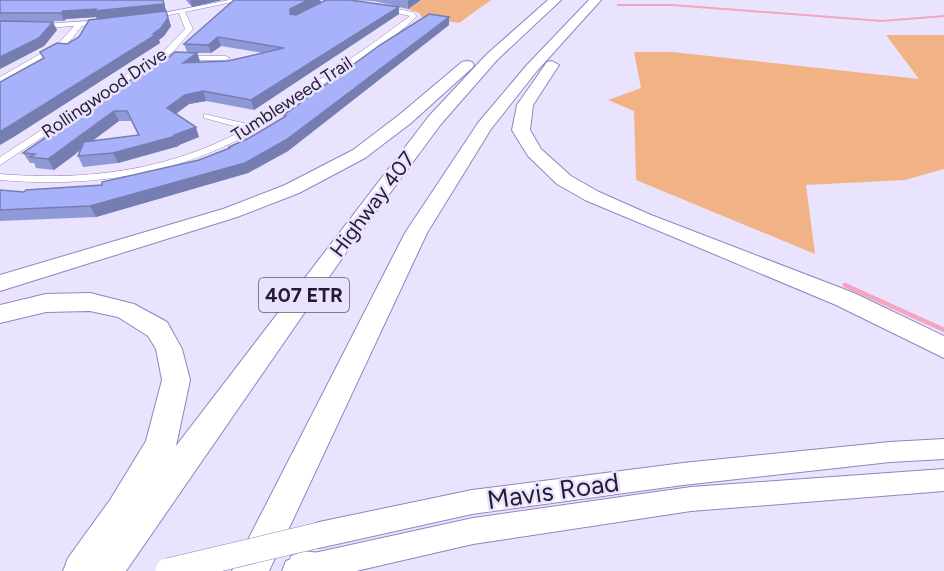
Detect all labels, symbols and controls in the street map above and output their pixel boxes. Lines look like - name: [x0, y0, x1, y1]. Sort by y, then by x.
- street label: Rollingwood Drive: [37, 43, 171, 143]
- street label: Tumbleweed Trail: [227, 52, 357, 146]
- street label: Highway 407: [324, 146, 420, 262]
- road number: 407 ETR: [259, 278, 349, 312]
- street label: Mavis Road: [485, 466, 621, 516]

